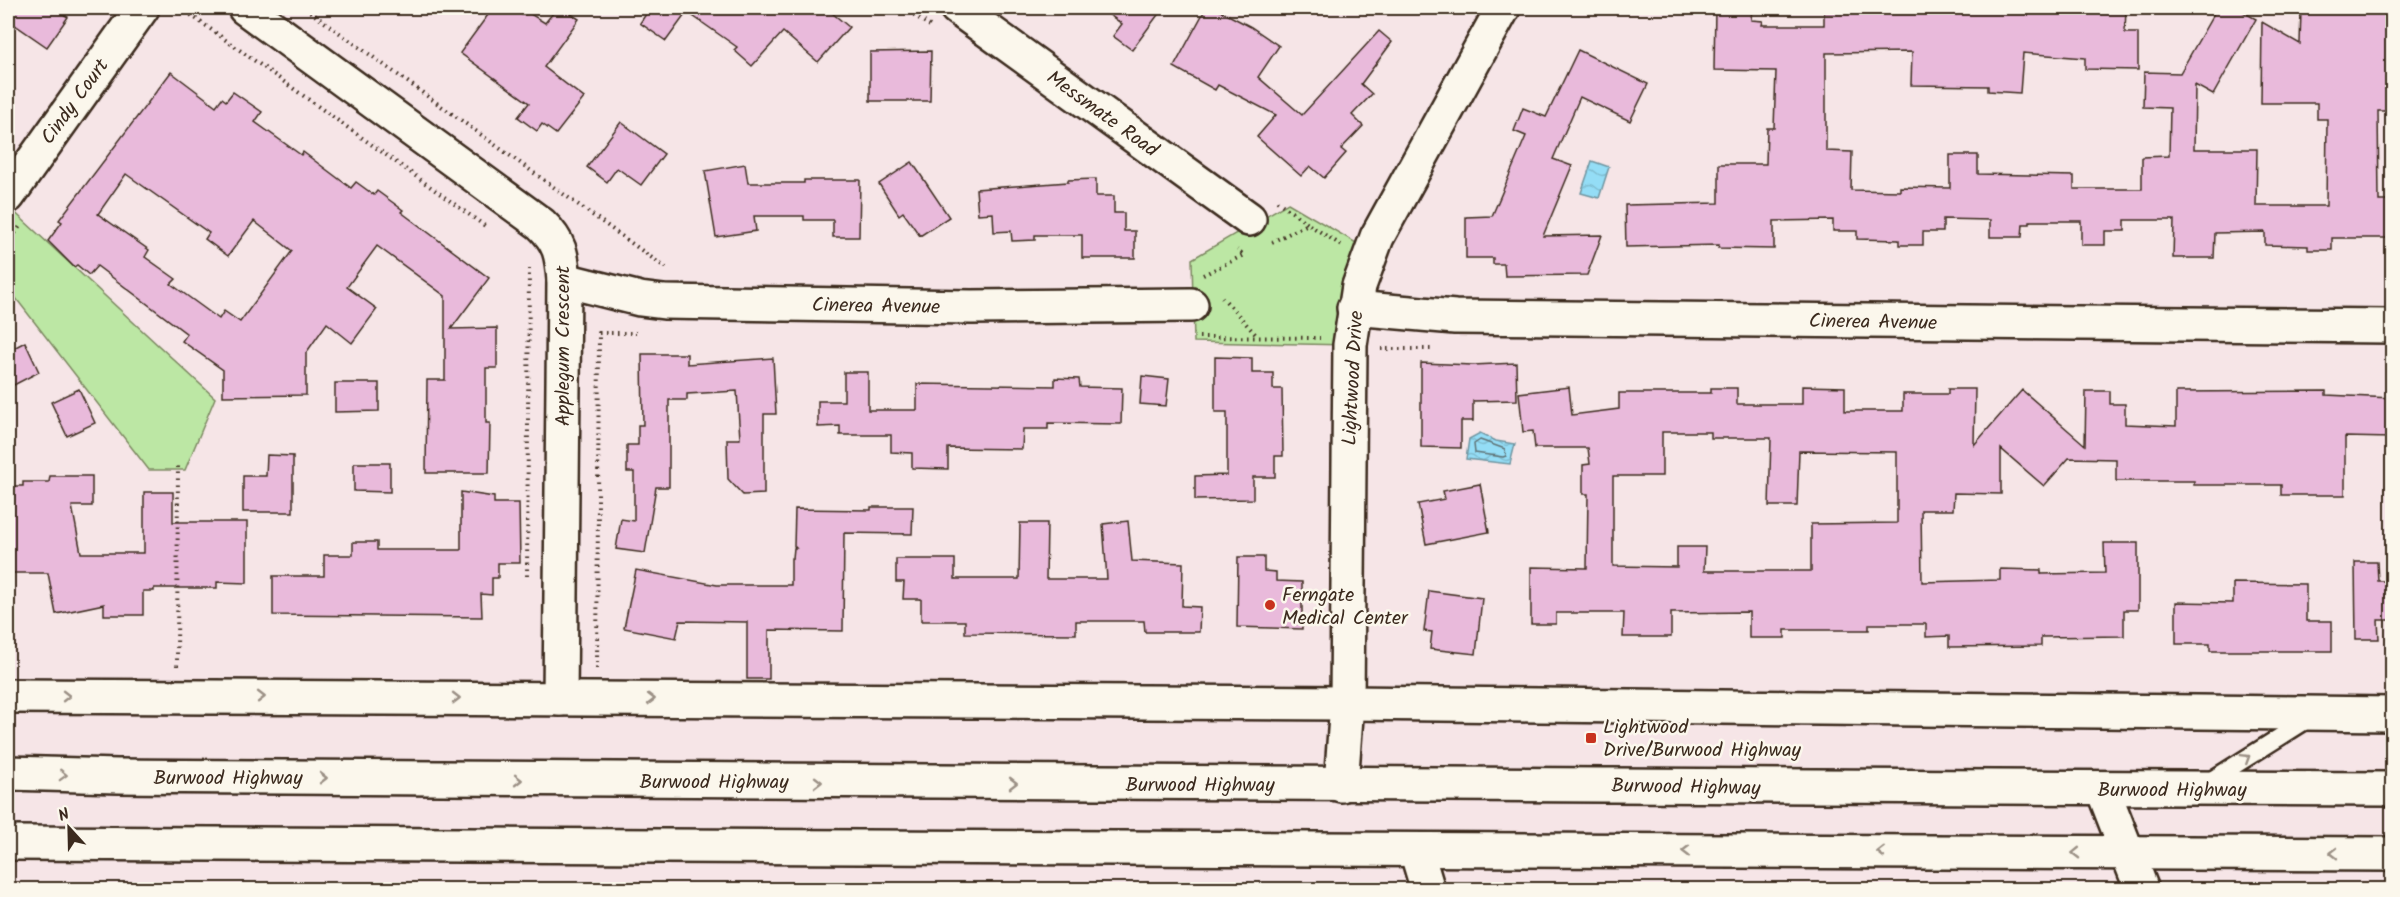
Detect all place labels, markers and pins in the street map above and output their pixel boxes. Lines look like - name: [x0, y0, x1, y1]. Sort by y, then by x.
- place label: Ferngate Medical Center: [1282, 580, 1409, 635]
- marker: Ferngate Medical Center: [1263, 598, 1277, 612]
- place label: Lightwood Drive/Burwood Highway: [1603, 712, 1802, 767]
- marker: Lightwood Drive/Burwood Highway: [1584, 731, 1598, 745]

